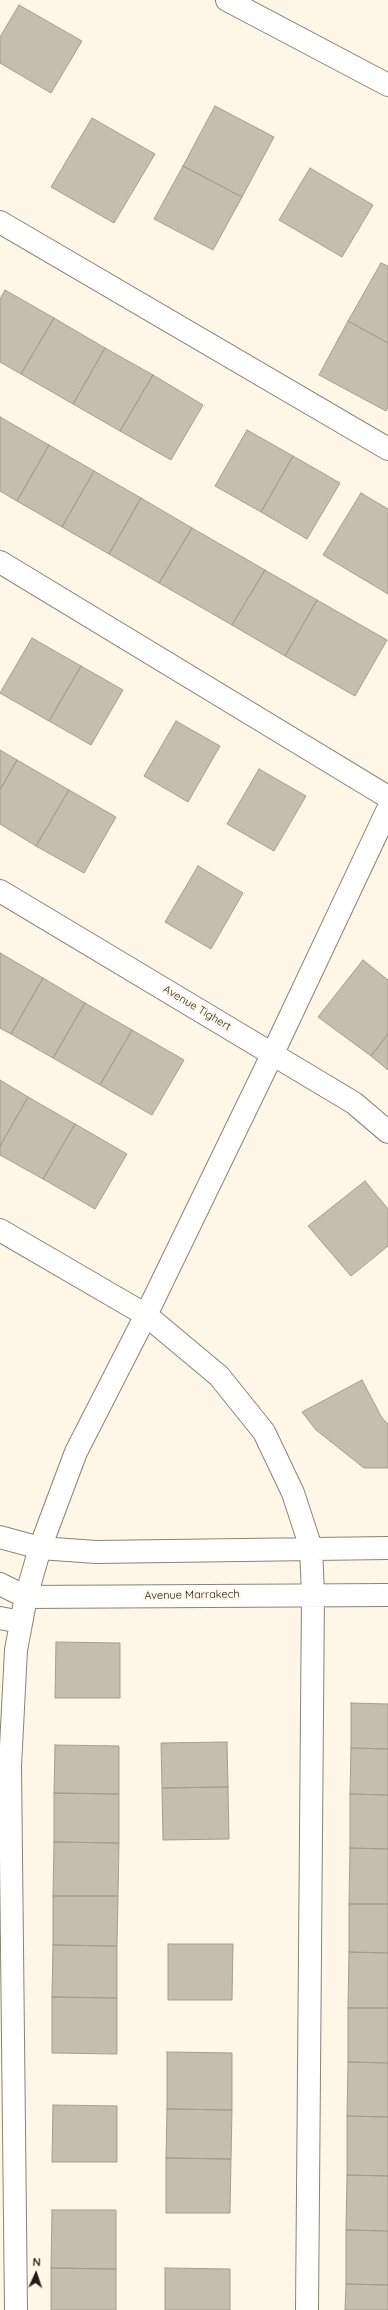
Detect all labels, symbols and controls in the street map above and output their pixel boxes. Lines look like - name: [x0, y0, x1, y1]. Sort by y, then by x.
- street label: Avenue Tighert: [161, 983, 233, 1033]
- street label: Avenue Marrakech: [144, 1588, 240, 1602]
- north arrow: [16, 2254, 56, 2294]
- text: N: [32, 2255, 41, 2269]

